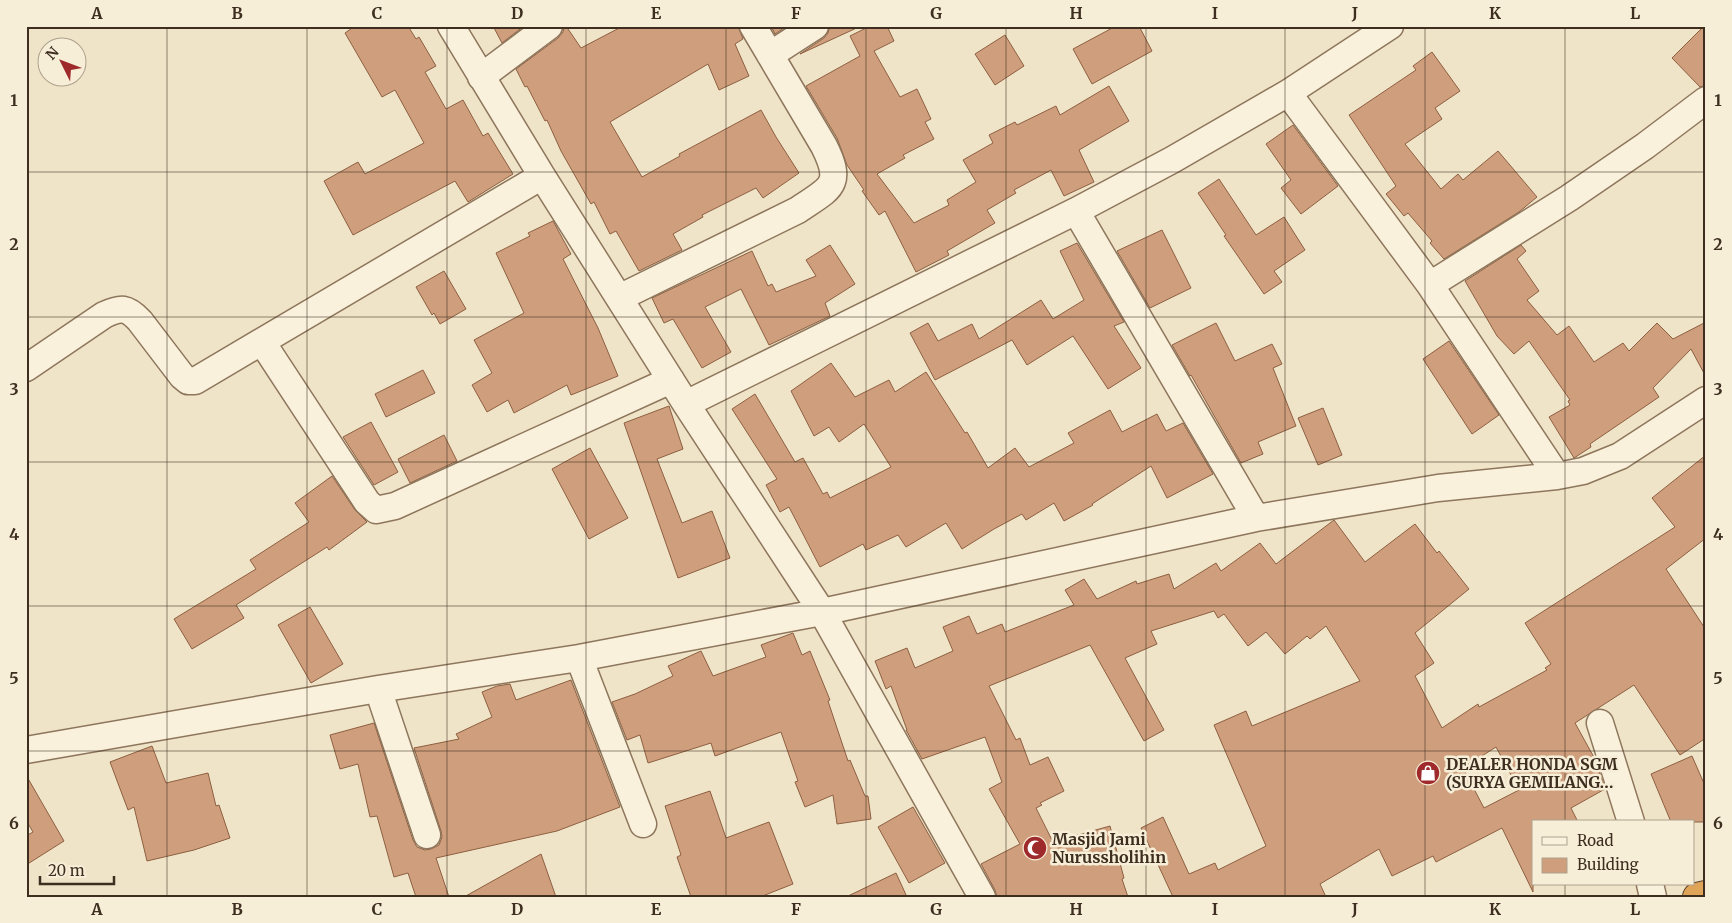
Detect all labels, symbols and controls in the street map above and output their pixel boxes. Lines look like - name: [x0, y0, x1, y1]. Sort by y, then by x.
- text: A: [90, 3, 103, 23]
- text: B: [231, 3, 243, 23]
- text: C: [372, 3, 382, 23]
- text: D: [511, 3, 523, 23]
- text: E: [651, 3, 662, 23]
- text: F: [791, 3, 801, 23]
- text: G: [930, 3, 942, 23]
- text: H: [1069, 3, 1083, 23]
- text: I: [1212, 3, 1218, 23]
- text: J: [1351, 3, 1358, 23]
- text: K: [1489, 3, 1501, 23]
- text: L: [1630, 3, 1640, 23]
- north arrow: [38, 38, 88, 88]
- text: N: [42, 43, 63, 63]
- text: 1: [10, 90, 18, 110]
- text: 1: [1714, 90, 1722, 110]
- text: 2: [9, 234, 19, 254]
- text: 2: [1713, 234, 1723, 254]
- text: 3: [9, 379, 19, 399]
- text: 3: [1713, 379, 1723, 399]
- text: 4: [9, 524, 19, 544]
- text: 4: [1713, 524, 1723, 544]
- text: 5: [9, 668, 19, 688]
- text: 5: [1713, 668, 1723, 688]
- place label: DEALER HONDA SGM (SURYA GEMILANG…: [1446, 754, 1619, 792]
- shop icon: DEALER HONDA SGM (SURYA GEMILANG…: [1415, 760, 1441, 786]
- text: 6: [9, 813, 19, 833]
- text: 6: [1713, 813, 1723, 833]
- legend: [1532, 820, 1694, 886]
- place label: Masjid Jami Nurussholihin: [1052, 829, 1166, 867]
- text: Road: [1577, 831, 1613, 850]
- mosque icon: Masjid Jami Nurussholihin: [1022, 835, 1048, 861]
- scale bar: [40, 853, 114, 885]
- text: Building: [1577, 855, 1639, 874]
- text: 20 m: [48, 861, 85, 880]
- text: A: [90, 899, 103, 919]
- text: B: [231, 899, 243, 919]
- text: C: [372, 899, 382, 919]
- text: D: [511, 899, 523, 919]
- text: E: [651, 899, 662, 919]
- text: F: [791, 899, 801, 919]
- text: G: [930, 899, 942, 919]
- text: H: [1069, 899, 1083, 919]
- text: I: [1212, 899, 1218, 919]
- text: J: [1351, 899, 1358, 919]
- text: K: [1489, 899, 1501, 919]
- text: L: [1630, 899, 1640, 919]

